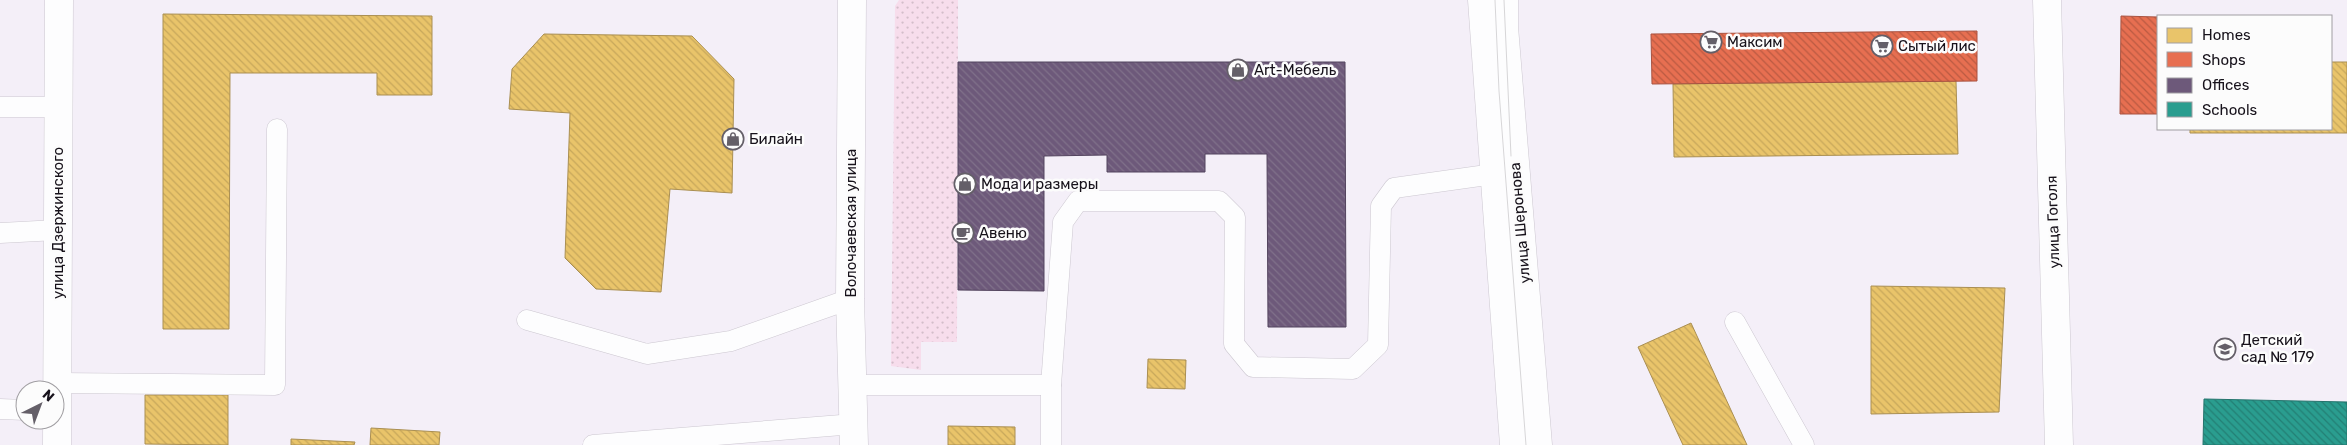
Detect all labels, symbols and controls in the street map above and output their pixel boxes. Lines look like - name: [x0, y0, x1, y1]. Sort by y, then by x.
- legend: [2157, 15, 2332, 130]
- text: Homes: [2202, 26, 2251, 44]
- supermarket icon: Максим: [1699, 30, 1723, 54]
- place label: Максим: [1727, 33, 1783, 51]
- supermarket icon: Сытый лис: [1870, 34, 1894, 58]
- place label: Сытый лис: [1898, 37, 1976, 55]
- text: Shops: [2202, 51, 2246, 69]
- shop icon: Art-Мебель: [1226, 58, 1250, 82]
- place label: Art-Мебель: [1254, 61, 1337, 79]
- text: Offices: [2202, 76, 2250, 94]
- text: Schools: [2202, 101, 2258, 119]
- shop icon: Билайн: [721, 127, 745, 151]
- place label: Билайн: [749, 130, 803, 148]
- street label: улица Дзержинского: [49, 147, 67, 299]
- street label: Волочаевская улица: [842, 149, 860, 297]
- street label: улица Шеронова: [1506, 162, 1534, 284]
- shop icon: Мода и размеры: [953, 172, 977, 196]
- place label: Мода и размеры: [981, 175, 1098, 193]
- street label: улица Гоголя: [2042, 175, 2064, 269]
- cafe icon: Авеню: [951, 221, 975, 245]
- place label: Авеню: [979, 224, 1027, 242]
- place label: Детский сад № 179: [2241, 331, 2314, 366]
- school or university icon: Детский сад № 179: [2213, 337, 2237, 361]
- north arrow: [15, 380, 65, 430]
- text: N: [39, 386, 58, 405]

